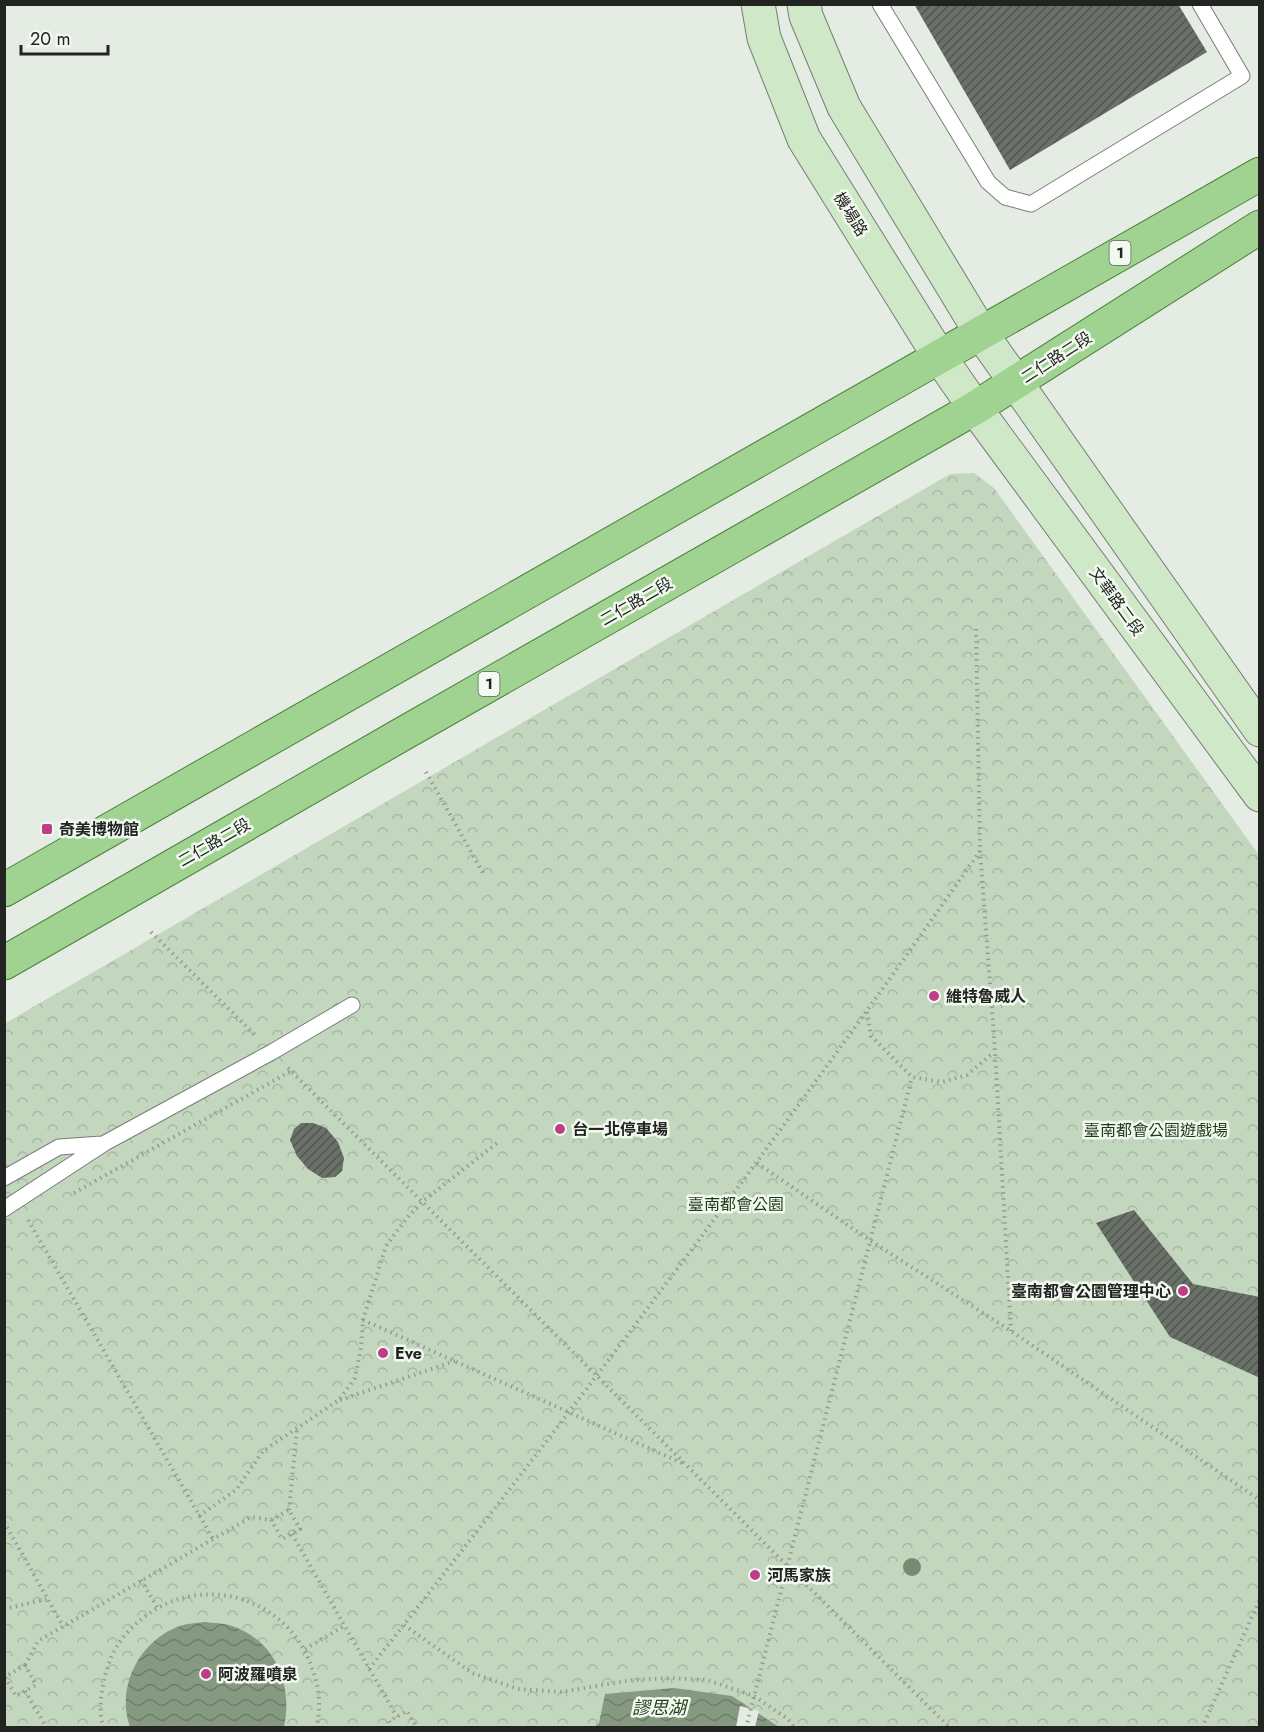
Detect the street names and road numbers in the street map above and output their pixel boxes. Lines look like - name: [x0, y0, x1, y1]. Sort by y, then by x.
- street label: 機場路: [828, 188, 873, 241]
- road number: 1: [1110, 241, 1130, 265]
- street label: 二仁路二段: [1016, 326, 1096, 389]
- street label: 文華路二段: [1084, 562, 1149, 640]
- street label: 二仁路二段: [596, 571, 677, 631]
- road number: 1: [478, 672, 500, 696]
- street label: 二仁路二段: [174, 812, 255, 872]

